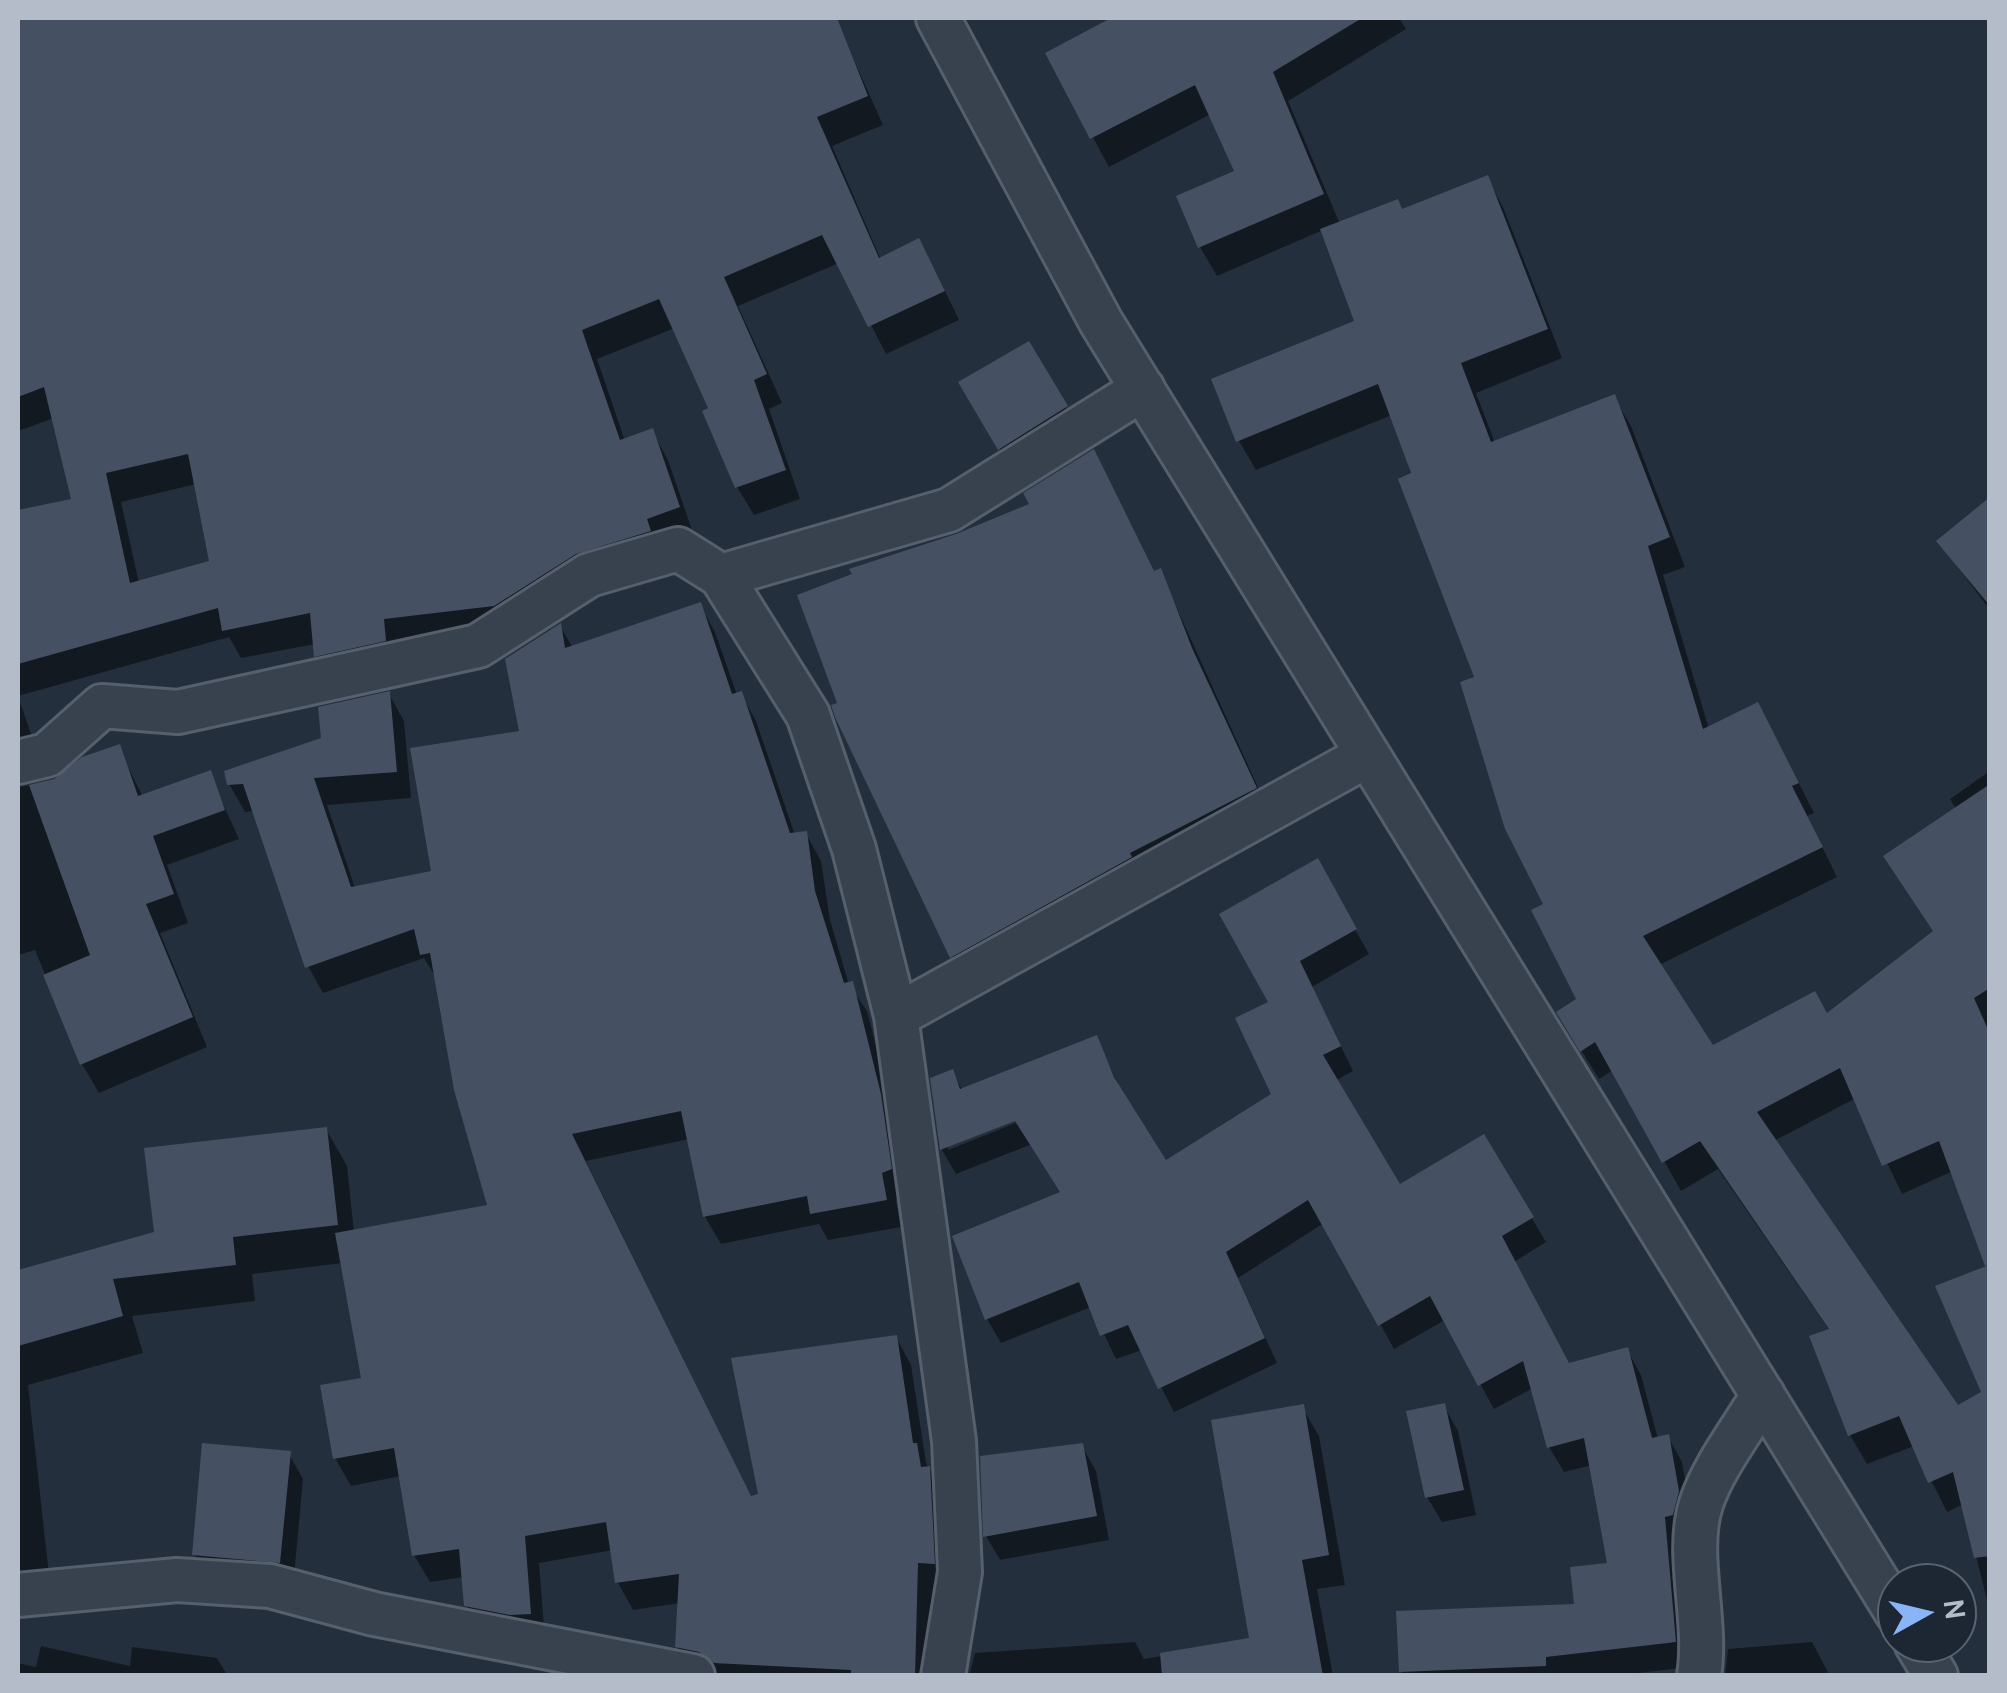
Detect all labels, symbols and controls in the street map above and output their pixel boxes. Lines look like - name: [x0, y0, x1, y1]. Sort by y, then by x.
- north arrow: [1877, 1563, 1977, 1663]
- text: N: [1937, 1597, 1973, 1621]

